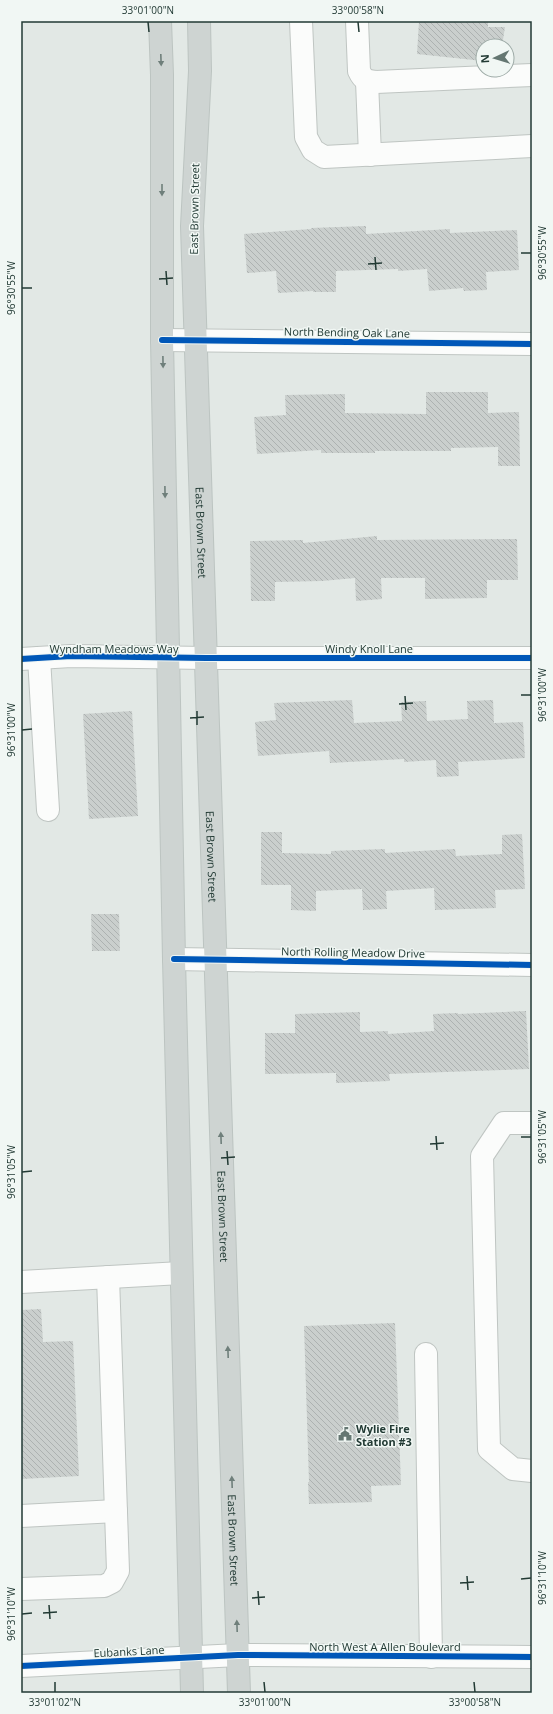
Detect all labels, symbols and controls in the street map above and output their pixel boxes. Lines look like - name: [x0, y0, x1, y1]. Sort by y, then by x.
- text: 33°01'00"N: [122, 3, 174, 17]
- text: 33°00'58"N: [332, 3, 384, 17]
- north arrow: [475, 38, 515, 78]
- one-way arrow: [158, 54, 164, 67]
- text: N: [477, 54, 492, 64]
- street label: East Brown Street: [186, 163, 202, 255]
- one-way arrow: [159, 184, 165, 197]
- text: 96°30'55"W: [535, 225, 549, 280]
- text: 96°30'55"W: [4, 260, 18, 315]
- street label: North Bending Oak Lane: [284, 323, 410, 341]
- one-way arrow: [159, 356, 166, 368]
- one-way arrow: [162, 486, 168, 499]
- street label: East Brown Street: [193, 487, 211, 579]
- street label: Wyndham Meadows Way: [50, 641, 179, 656]
- street label: Windy Knoll Lane: [325, 641, 413, 656]
- text: 96°31'00"W: [535, 667, 549, 722]
- text: 96°31'00"W: [4, 702, 18, 757]
- street label: East Brown Street: [203, 811, 221, 902]
- street label: North Rolling Meadow Drive: [281, 943, 425, 961]
- text: 96°31'05"W: [535, 1109, 549, 1164]
- one-way arrow: [218, 1132, 225, 1144]
- text: 96°31'05"W: [4, 1144, 18, 1199]
- street label: East Brown Street: [215, 1170, 233, 1262]
- one-way arrow: [225, 1345, 231, 1358]
- place label: Wylie Fire Station #3: [356, 1421, 412, 1449]
- public building icon: Wylie Fire Station #3: [337, 1426, 353, 1442]
- one-way arrow: [229, 1476, 236, 1488]
- street label: East Brown Street: [225, 1494, 243, 1586]
- text: 96°31'10"W: [535, 1550, 549, 1605]
- text: 96°31'10"W: [4, 1586, 18, 1641]
- one-way arrow: [234, 1619, 240, 1632]
- street label: North West A Allen Boulevard: [309, 1639, 461, 1654]
- street label: Eubanks Lane: [93, 1642, 165, 1660]
- text: 33°01'02"N: [29, 1695, 81, 1709]
- text: 33°01'00"N: [239, 1695, 291, 1709]
- text: 33°00'58"N: [449, 1695, 501, 1709]

